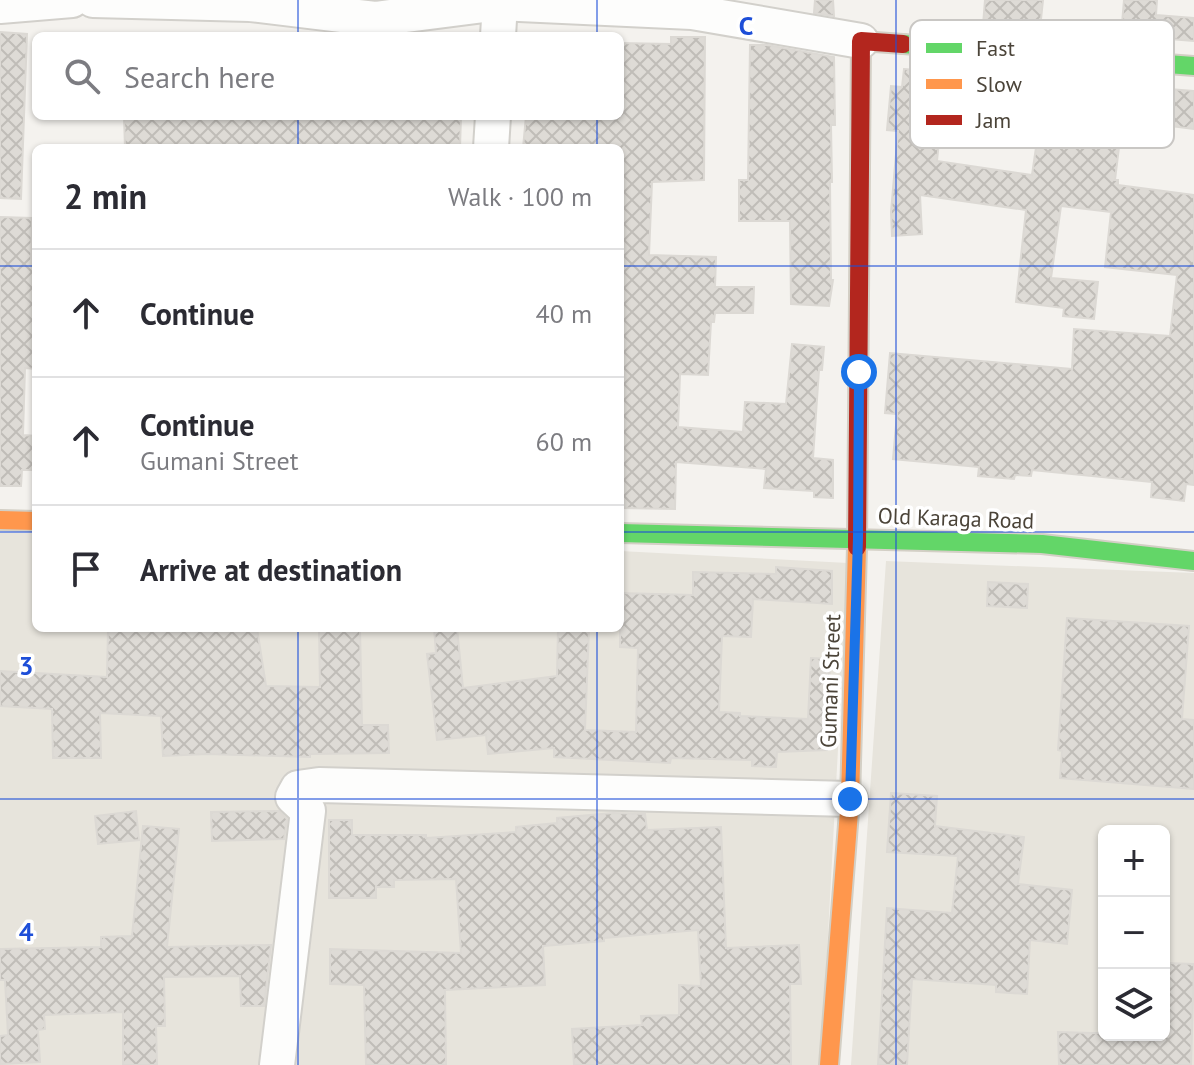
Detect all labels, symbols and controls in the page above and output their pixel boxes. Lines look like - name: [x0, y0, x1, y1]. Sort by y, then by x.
- text: C: [739, 9, 753, 42]
- legend: [910, 20, 1174, 148]
- search box: [32, 32, 624, 120]
- text: Fast: [976, 34, 1016, 62]
- icon: search: [60, 54, 104, 98]
- text: Search here: [124, 57, 275, 96]
- text: Slow: [976, 70, 1022, 98]
- text: Jam: [975, 106, 1011, 134]
- text: 2 min: [64, 174, 147, 218]
- text: Walk · 100 m: [448, 180, 592, 213]
- icon: ahead: [64, 291, 108, 335]
- text: Continue: [140, 294, 254, 333]
- text: 40 m: [536, 297, 592, 330]
- route start: [841, 354, 877, 390]
- text: Continue: [140, 405, 254, 444]
- icon: ahead: [64, 419, 108, 463]
- text: 60 m: [536, 425, 592, 458]
- text: Gumani Street: [140, 444, 298, 477]
- street label: Old Karaga Road: [877, 501, 1035, 535]
- icon: arrive: [64, 547, 108, 591]
- text: Arrive at destination: [140, 550, 402, 589]
- street label: Gumani Street: [814, 613, 846, 748]
- text: 3: [19, 649, 33, 682]
- route end: [832, 781, 868, 817]
- map controls: [1098, 825, 1170, 1041]
- button: +: [1098, 825, 1170, 897]
- button: −: [1098, 897, 1170, 969]
- text: 4: [19, 915, 34, 948]
- button: layers: [1098, 969, 1170, 1041]

